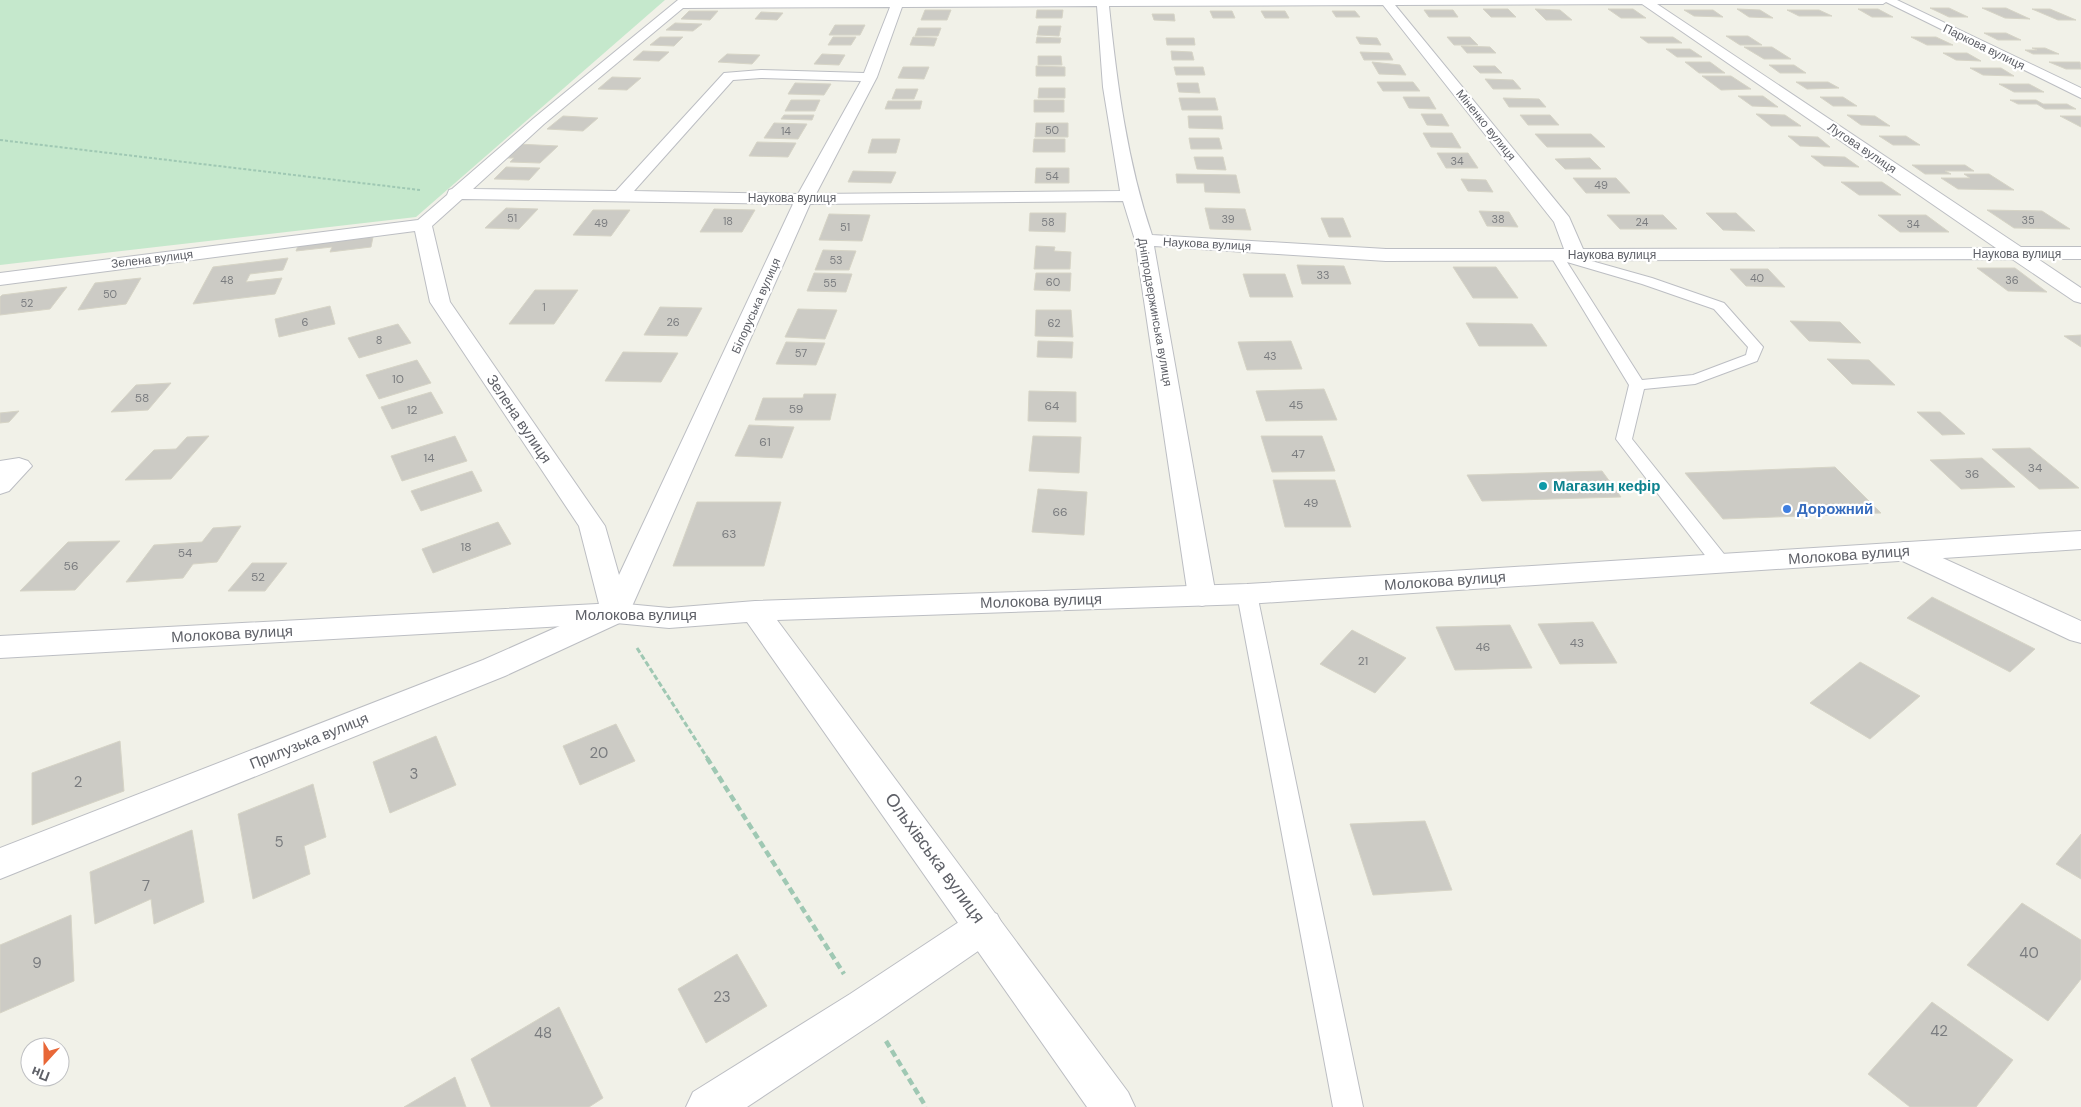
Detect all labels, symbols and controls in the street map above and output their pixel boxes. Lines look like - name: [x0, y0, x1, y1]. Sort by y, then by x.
- street label: Паркова вулиця: [1940, 20, 2028, 74]
- street label: Міненко вулиця: [1452, 86, 1520, 164]
- street label: Лугова вулиця: [1824, 119, 1900, 177]
- house number: 50: [1045, 123, 1059, 137]
- house number: 14: [781, 124, 791, 138]
- house number: 34: [1450, 154, 1464, 168]
- house number: 54: [1045, 169, 1059, 183]
- house number: 49: [1594, 178, 1608, 192]
- street label: Наукова вулиця: [748, 190, 836, 206]
- house number: 51: [507, 211, 517, 225]
- house number: 39: [1221, 212, 1235, 226]
- house number: 38: [1491, 212, 1505, 226]
- house number: 35: [2021, 213, 2035, 227]
- house number: 18: [723, 214, 733, 228]
- house number: 58: [1041, 215, 1055, 229]
- house number: 24: [1636, 215, 1649, 229]
- house number: 49: [594, 216, 608, 230]
- house number: 34: [1906, 217, 1920, 231]
- house number: 51: [840, 220, 850, 234]
- street label: Наукова вулиця: [1162, 234, 1252, 254]
- street label: Дніпродзержинська вулиця: [1134, 236, 1176, 388]
- street label: Зелена вулиця: [110, 246, 194, 272]
- street label: Наукова вулиця: [1973, 246, 2061, 262]
- street label: Наукова вулиця: [1568, 247, 1656, 263]
- house number: 53: [829, 253, 843, 267]
- street label: Білоруська вулиця: [728, 256, 784, 356]
- house number: 33: [1316, 268, 1330, 282]
- house number: 40: [1750, 271, 1764, 285]
- house number: 48: [220, 273, 234, 287]
- house number: 36: [2005, 273, 2019, 287]
- house number: 60: [1046, 275, 1060, 289]
- house number: 55: [823, 276, 837, 290]
- house number: 50: [103, 287, 117, 301]
- house number: 52: [21, 296, 33, 310]
- house number: 1: [542, 300, 546, 314]
- house number: 6: [302, 315, 309, 329]
- house number: 26: [666, 315, 680, 329]
- house number: 62: [1048, 316, 1060, 330]
- house number: 8: [376, 333, 382, 347]
- house number: 57: [795, 346, 807, 360]
- house number: 43: [1263, 349, 1277, 363]
- house number: 10: [392, 371, 404, 387]
- street label: Зелена вулиця: [482, 371, 556, 467]
- house number: 58: [135, 390, 149, 406]
- house number: 45: [1289, 397, 1303, 413]
- house number: 64: [1045, 398, 1059, 414]
- house number: 59: [789, 401, 803, 417]
- house number: 12: [407, 402, 417, 418]
- house number: 61: [759, 434, 771, 450]
- house number: 47: [1291, 446, 1305, 462]
- house number: 14: [423, 450, 435, 466]
- house number: 34: [2028, 460, 2042, 476]
- house number: 36: [1965, 466, 1979, 482]
- place label: Магазин кефір: [1553, 476, 1660, 496]
- marker: Магазин кефір: [1537, 480, 1549, 492]
- house number: 49: [1304, 495, 1318, 511]
- place label: Дорожний: [1797, 499, 1873, 519]
- marker: Дорожний: [1781, 503, 1793, 515]
- house number: 66: [1052, 504, 1068, 520]
- house number: 63: [722, 526, 736, 542]
- house number: 18: [460, 539, 472, 555]
- street label: Молокова вулиця: [1788, 541, 1910, 569]
- house number: 54: [178, 545, 192, 561]
- house number: 56: [64, 558, 78, 574]
- street label: Молокова вулиця: [1384, 567, 1506, 595]
- house number: 52: [251, 569, 265, 585]
- street label: Молокова вулиця: [980, 589, 1102, 613]
- street label: Молокова вулиця: [575, 605, 697, 625]
- street label: Молокова вулиця: [171, 621, 293, 647]
- house number: 43: [1570, 635, 1584, 651]
- house number: 46: [1476, 639, 1490, 655]
- house number: 21: [1358, 653, 1368, 669]
- street label: Прилузька вулиця: [247, 708, 371, 774]
- house number: 20: [590, 743, 608, 763]
- house number: 3: [410, 764, 418, 784]
- house number: 2: [74, 772, 82, 792]
- street label: Ольхівська вулиця: [879, 788, 991, 928]
- house number: 5: [274, 832, 284, 852]
- house number: 7: [142, 876, 150, 896]
- house number: 40: [2019, 943, 2039, 963]
- house number: 9: [32, 953, 42, 973]
- house number: 23: [713, 987, 731, 1007]
- house number: 42: [1930, 1021, 1948, 1041]
- house number: 48: [534, 1023, 552, 1043]
- north arrow: [20, 1037, 70, 1087]
- text: Пн: [28, 1062, 52, 1086]

